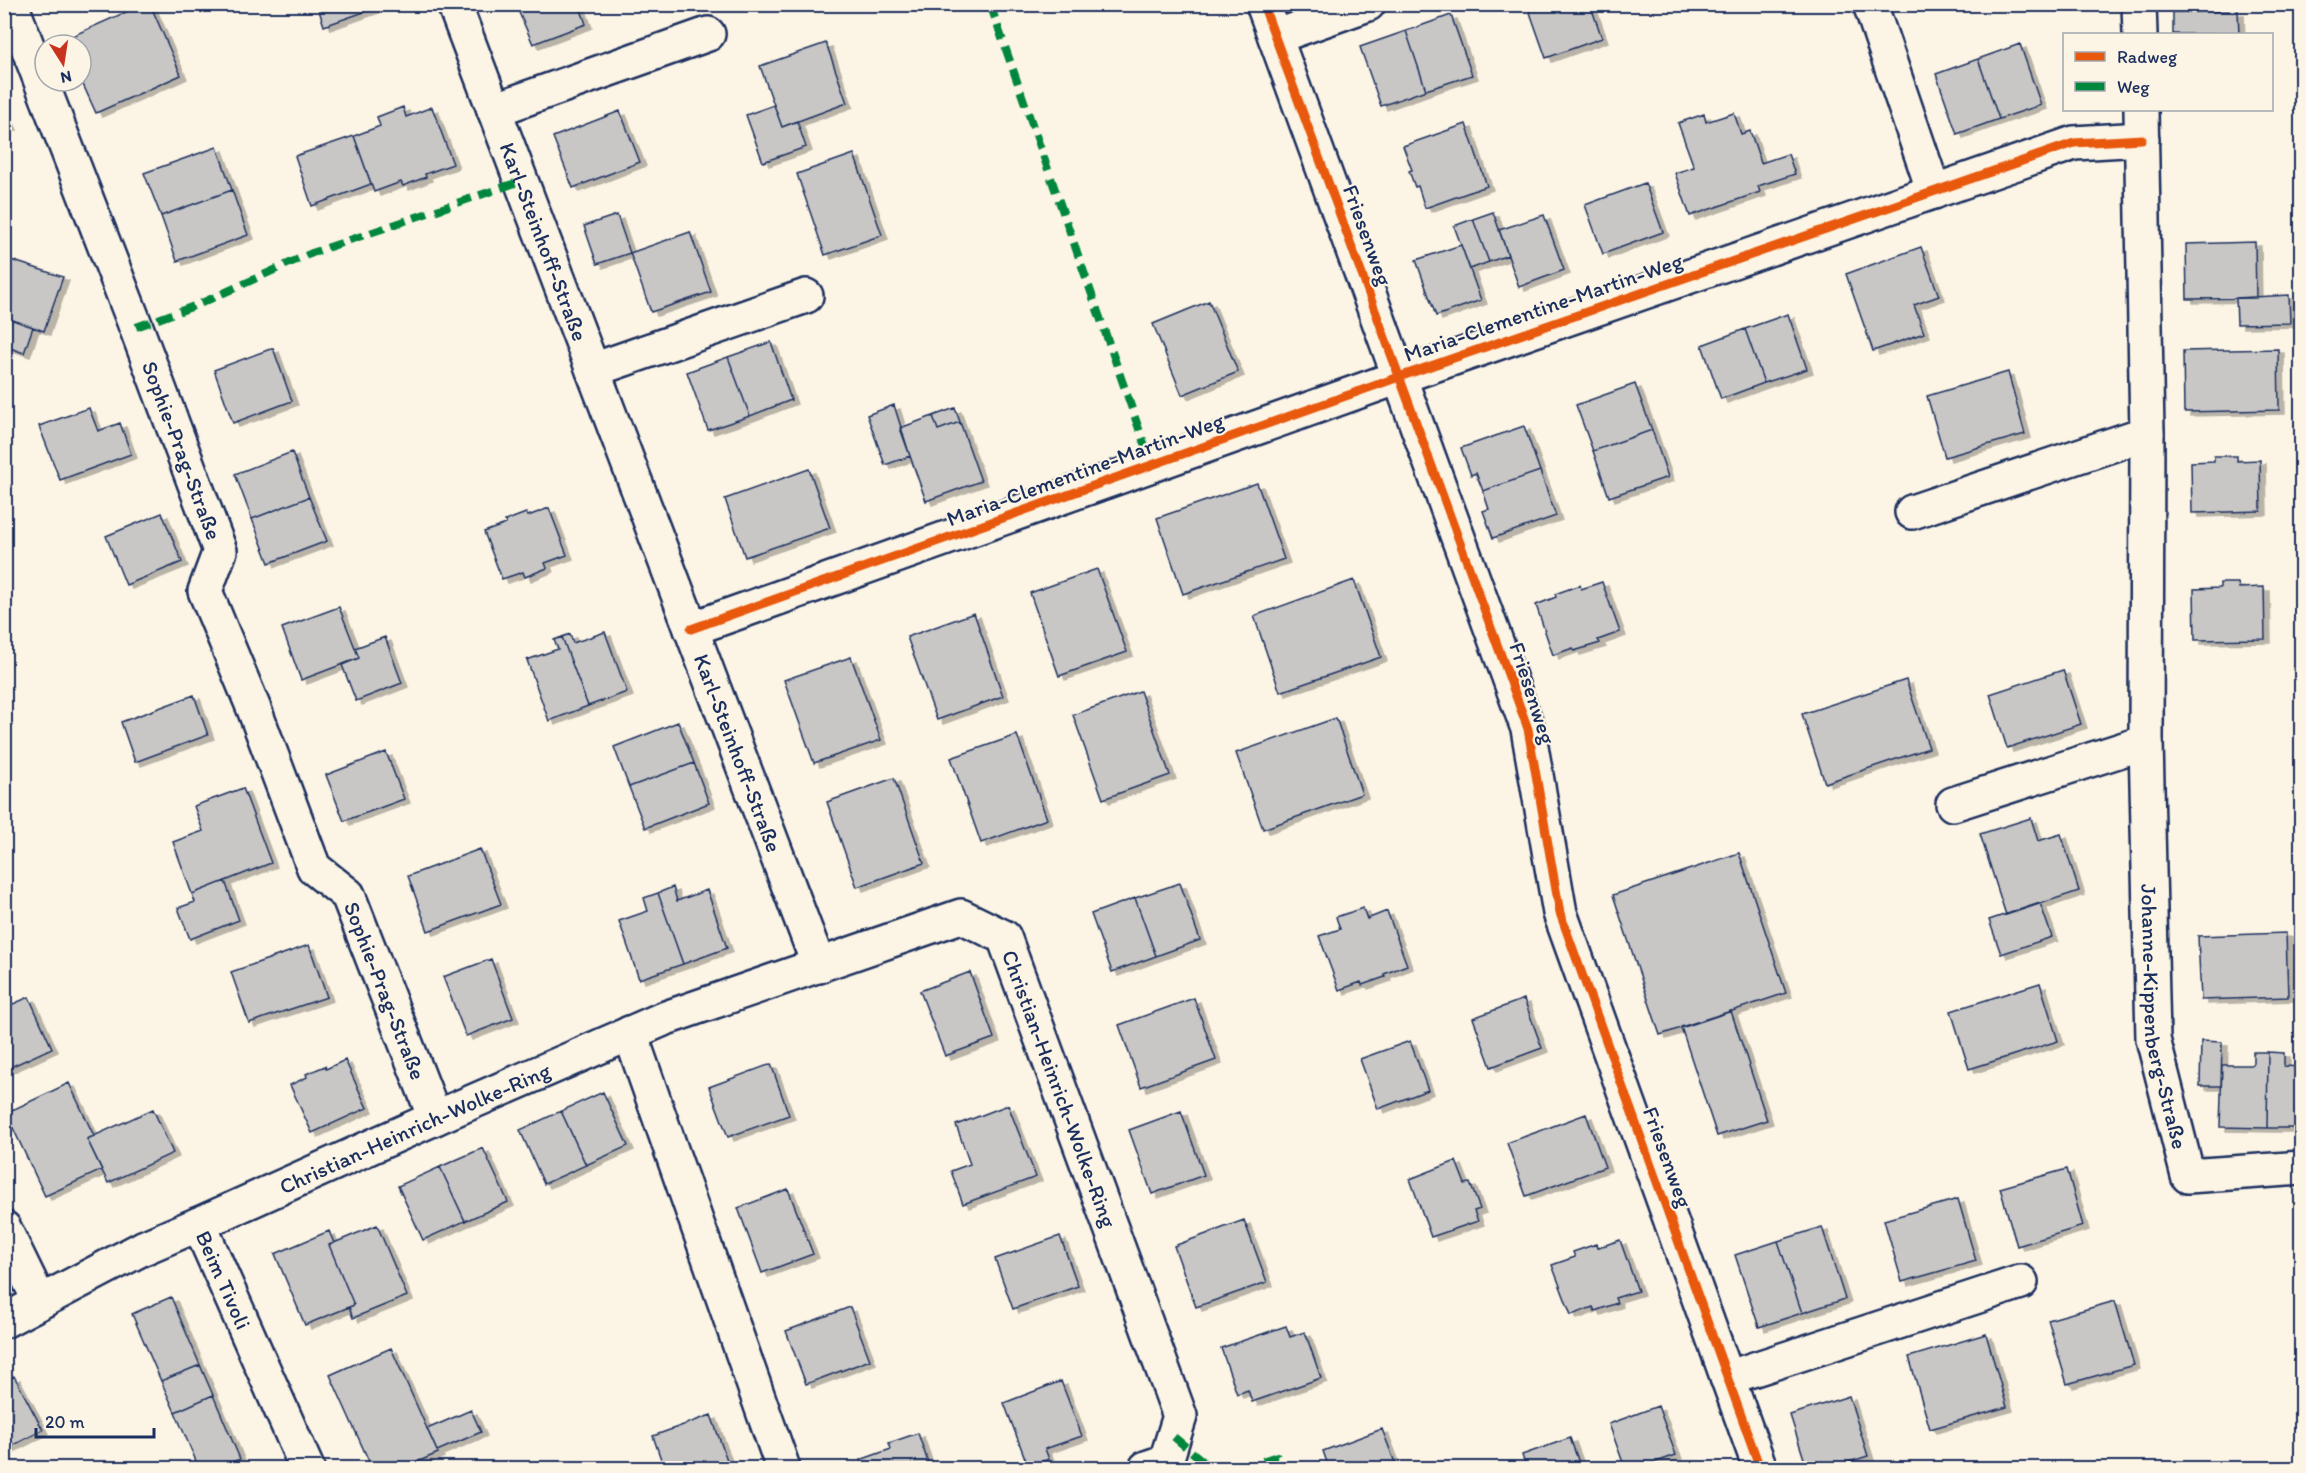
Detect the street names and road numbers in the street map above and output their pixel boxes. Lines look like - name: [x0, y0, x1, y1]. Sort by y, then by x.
- street label: Karl-Steinhoff-Straße: [494, 139, 594, 345]
- street label: Friesenweg: [1337, 181, 1399, 290]
- street label: Maria-Clementine-Martin-Weg: [1400, 247, 1687, 368]
- street label: Sophie-Prag-Straße: [136, 357, 228, 544]
- street label: Maria-Clementine-Martin-Weg: [943, 406, 1228, 532]
- street label: Friesenweg: [1503, 639, 1562, 748]
- street label: Karl-Steinhoff-Straße: [688, 650, 788, 856]
- street label: Johanne-Kippenberg-Straße: [2135, 884, 2194, 1152]
- street label: Sophie-Prag-Straße: [338, 898, 432, 1084]
- street label: Christian-Heinrich-Wolke-Ring: [996, 946, 1123, 1232]
- street label: Christian-Heinrich-Wolke-Ring: [275, 1056, 555, 1200]
- street label: Friesenweg: [1637, 1103, 1699, 1212]
- street label: Beim Tivoli: [190, 1227, 257, 1334]

